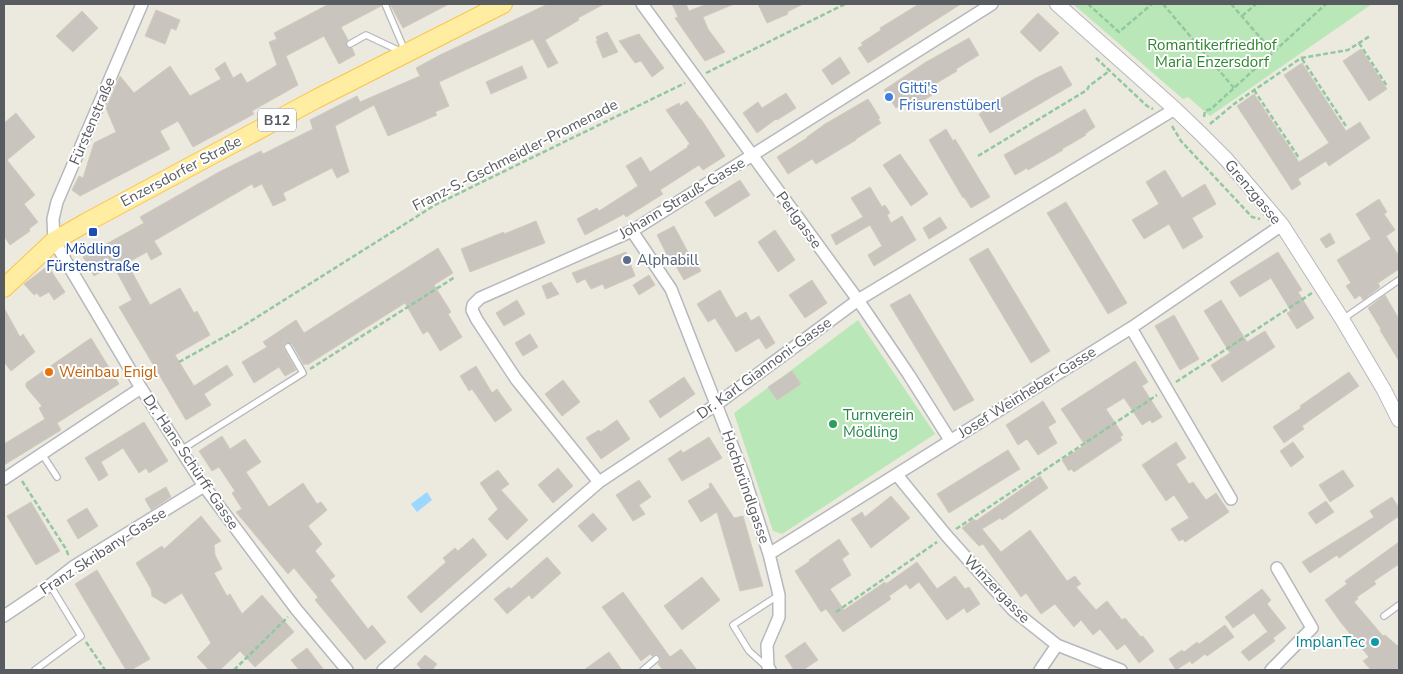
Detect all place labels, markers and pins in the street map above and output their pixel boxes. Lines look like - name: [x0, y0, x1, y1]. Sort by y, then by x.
- place label: Gitti's Frisurenstüberl: [899, 78, 1001, 115]
- marker: Gitti's Frisurenstüberl: [883, 91, 895, 103]
- marker: Mödling Fürstenstraße: [87, 226, 99, 238]
- place label: Mödling Fürstenstraße: [46, 239, 140, 276]
- place label: Alphabill: [637, 250, 699, 270]
- marker: Alphabill: [621, 254, 633, 266]
- place label: Weinbau Enigl: [59, 362, 158, 382]
- marker: Weinbau Enigl: [43, 366, 55, 378]
- place label: Turnverein Mödling: [843, 405, 914, 442]
- marker: Turnverein Mödling: [827, 418, 839, 430]
- place label: ImplanTec: [1296, 632, 1365, 652]
- marker: ImplanTec: [1369, 636, 1381, 648]

